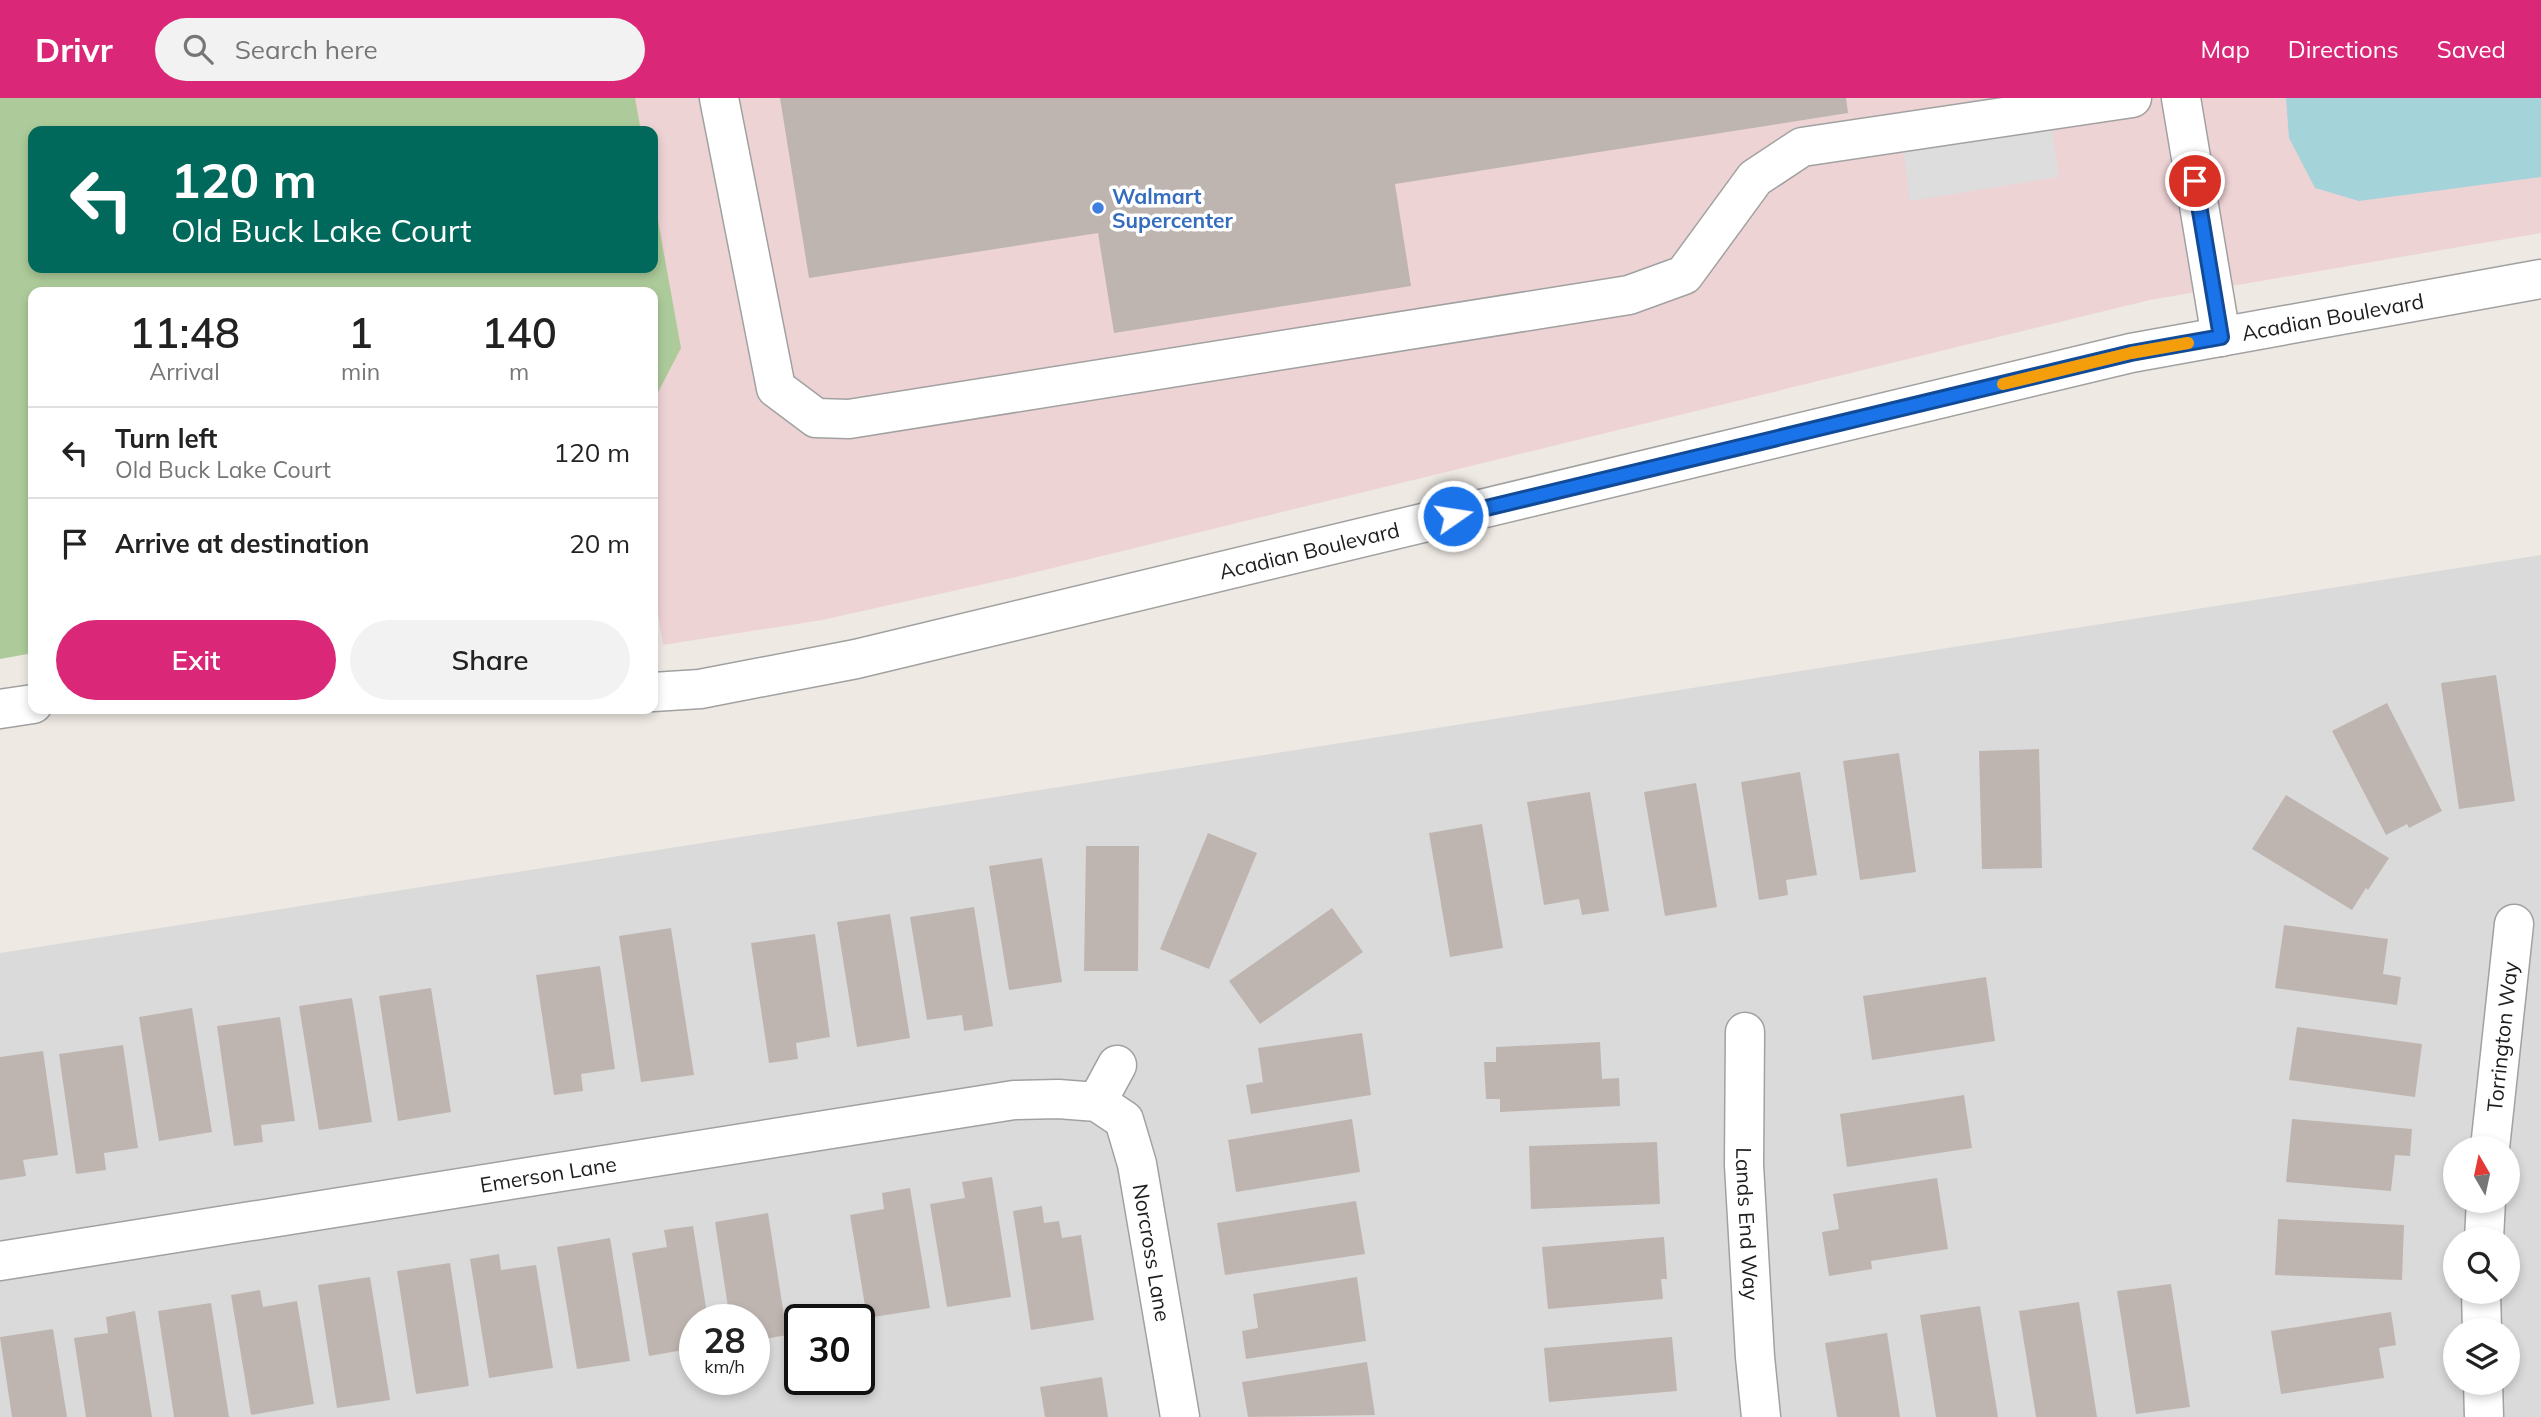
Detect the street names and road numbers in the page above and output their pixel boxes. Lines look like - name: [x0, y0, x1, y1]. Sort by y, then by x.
- street label: Acadian Boulevard: [2239, 287, 2426, 346]
- street label: Acadian Boulevard: [1216, 516, 1402, 584]
- street label: Torrington Way: [2481, 960, 2523, 1113]
- street label: Lands End Way: [1731, 1147, 1765, 1301]
- street label: Emerson Lane: [478, 1150, 618, 1198]
- street label: Norcross Lane: [1128, 1182, 1177, 1323]

